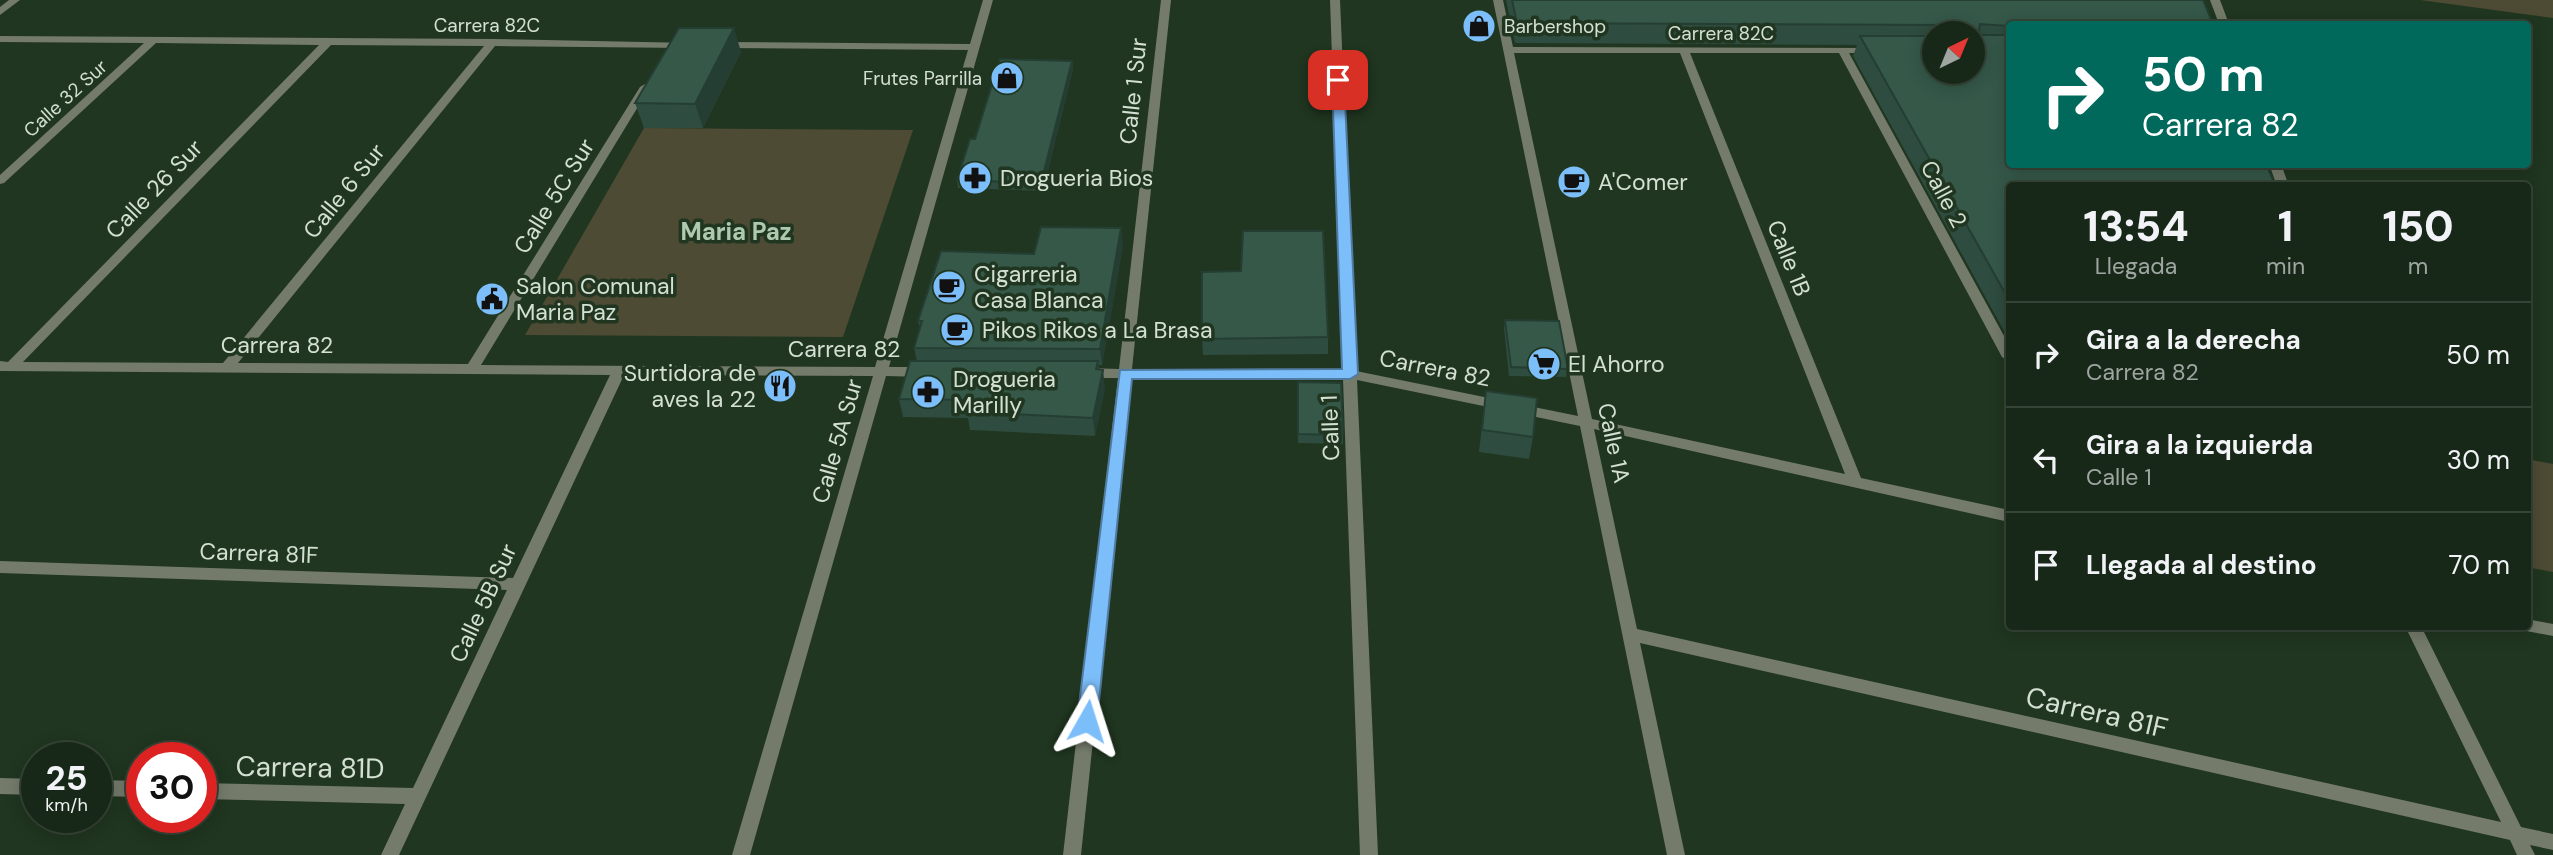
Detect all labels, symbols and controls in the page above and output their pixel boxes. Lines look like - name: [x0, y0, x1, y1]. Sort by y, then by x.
- shop icon: Barbershop: [1460, 7, 1498, 45]
- street label: Carrera 82C: [434, 13, 540, 38]
- place label: Barbershop: [1504, 14, 1606, 39]
- street label: Carrera 82C: [1668, 21, 1774, 46]
- north arrow: [1922, 21, 1984, 84]
- map controls: [1922, 21, 1985, 84]
- street label: Calle 1 Sur: [1113, 36, 1153, 146]
- text: 50 m: [2142, 42, 2265, 106]
- icon: right: [2027, 49, 2118, 140]
- pin: [1308, 50, 1368, 110]
- street label: Calle 32 Sur: [18, 54, 113, 143]
- shop icon: Frutes Parrilla: [988, 59, 1026, 97]
- icon: arrive: [1319, 61, 1357, 99]
- place label: Frutes Parrilla: [863, 66, 982, 91]
- text: Carrera 82: [2142, 104, 2299, 146]
- street label: Calle 26 Sur: [99, 133, 209, 245]
- street label: Calle 5C Sur: [507, 133, 601, 259]
- street label: Calle 6 Sur: [296, 137, 392, 245]
- street label: Calle 2: [1914, 155, 1974, 233]
- pharmacy icon: Drogueria Bios: [956, 159, 994, 197]
- place label: Drogueria Bios: [1000, 163, 1153, 193]
- cafe icon: A'Comer: [1555, 163, 1593, 201]
- place label: A'Comer: [1598, 167, 1688, 197]
- text: 13:54: [2083, 199, 2189, 254]
- text: 1: [2278, 199, 2293, 254]
- text: 150: [2382, 199, 2454, 254]
- district label: Maria Paz: [680, 216, 792, 247]
- street label: Calle 1B: [1760, 216, 1818, 300]
- text: Llegada: [2095, 251, 2177, 281]
- text: min: [2266, 251, 2305, 281]
- text: m: [2408, 251, 2428, 281]
- place label: Cigarreria Casa Blanca: [974, 259, 1104, 315]
- cafe icon: Cigarreria Casa Blanca: [930, 268, 968, 306]
- place label: Salon Comunal Maria Paz: [516, 271, 675, 327]
- public building icon: Salon Comunal Maria Paz: [473, 280, 511, 318]
- cafe icon: Pikos Rikos a La Brasa: [938, 311, 976, 349]
- place label: Pikos Rikos a La Brasa: [982, 315, 1213, 345]
- text: Gira a la derecha: [2086, 323, 2301, 357]
- street label: Carrera 82: [221, 330, 333, 360]
- street label: Carrera 82: [788, 334, 900, 364]
- icon: right: [2027, 336, 2065, 374]
- text: 50 m: [2446, 338, 2510, 372]
- street label: Carrera 82: [1377, 343, 1493, 393]
- supermarket icon: El Ahorro: [1525, 345, 1563, 383]
- place label: El Ahorro: [1568, 349, 1665, 379]
- text: Carrera 82: [2086, 357, 2199, 387]
- place label: Surtidora de aves la 22: [624, 358, 756, 414]
- place label: Drogueria Marilly: [953, 364, 1056, 420]
- restaurant icon: Surtidora de aves la 22: [761, 367, 799, 405]
- pharmacy icon: Drogueria Marilly: [909, 373, 947, 411]
- street label: Calle 5A Sur: [805, 375, 869, 507]
- street label: Calle 1: [1314, 395, 1346, 461]
- street label: Calle 1A: [1591, 400, 1637, 486]
- text: Gira a la izquierda: [2086, 428, 2313, 462]
- icon: left: [2027, 441, 2065, 479]
- text: 30 m: [2447, 443, 2510, 477]
- text: Calle 1: [2086, 462, 2152, 492]
- street label: Carrera 81F: [199, 536, 319, 570]
- street label: Calle 5B Sur: [442, 539, 524, 667]
- icon: arrive: [2027, 546, 2065, 584]
- text: Llegada al destino: [2086, 548, 2317, 582]
- text: 70 m: [2449, 548, 2510, 582]
- street label: Carrera 81F: [2022, 678, 2172, 747]
- position arrow: [1050, 684, 1124, 758]
- speed limit sign: 30: [126, 742, 217, 833]
- street label: Carrera 81D: [235, 748, 385, 787]
- text: 25: [46, 755, 87, 801]
- text: km/h: [45, 793, 88, 817]

